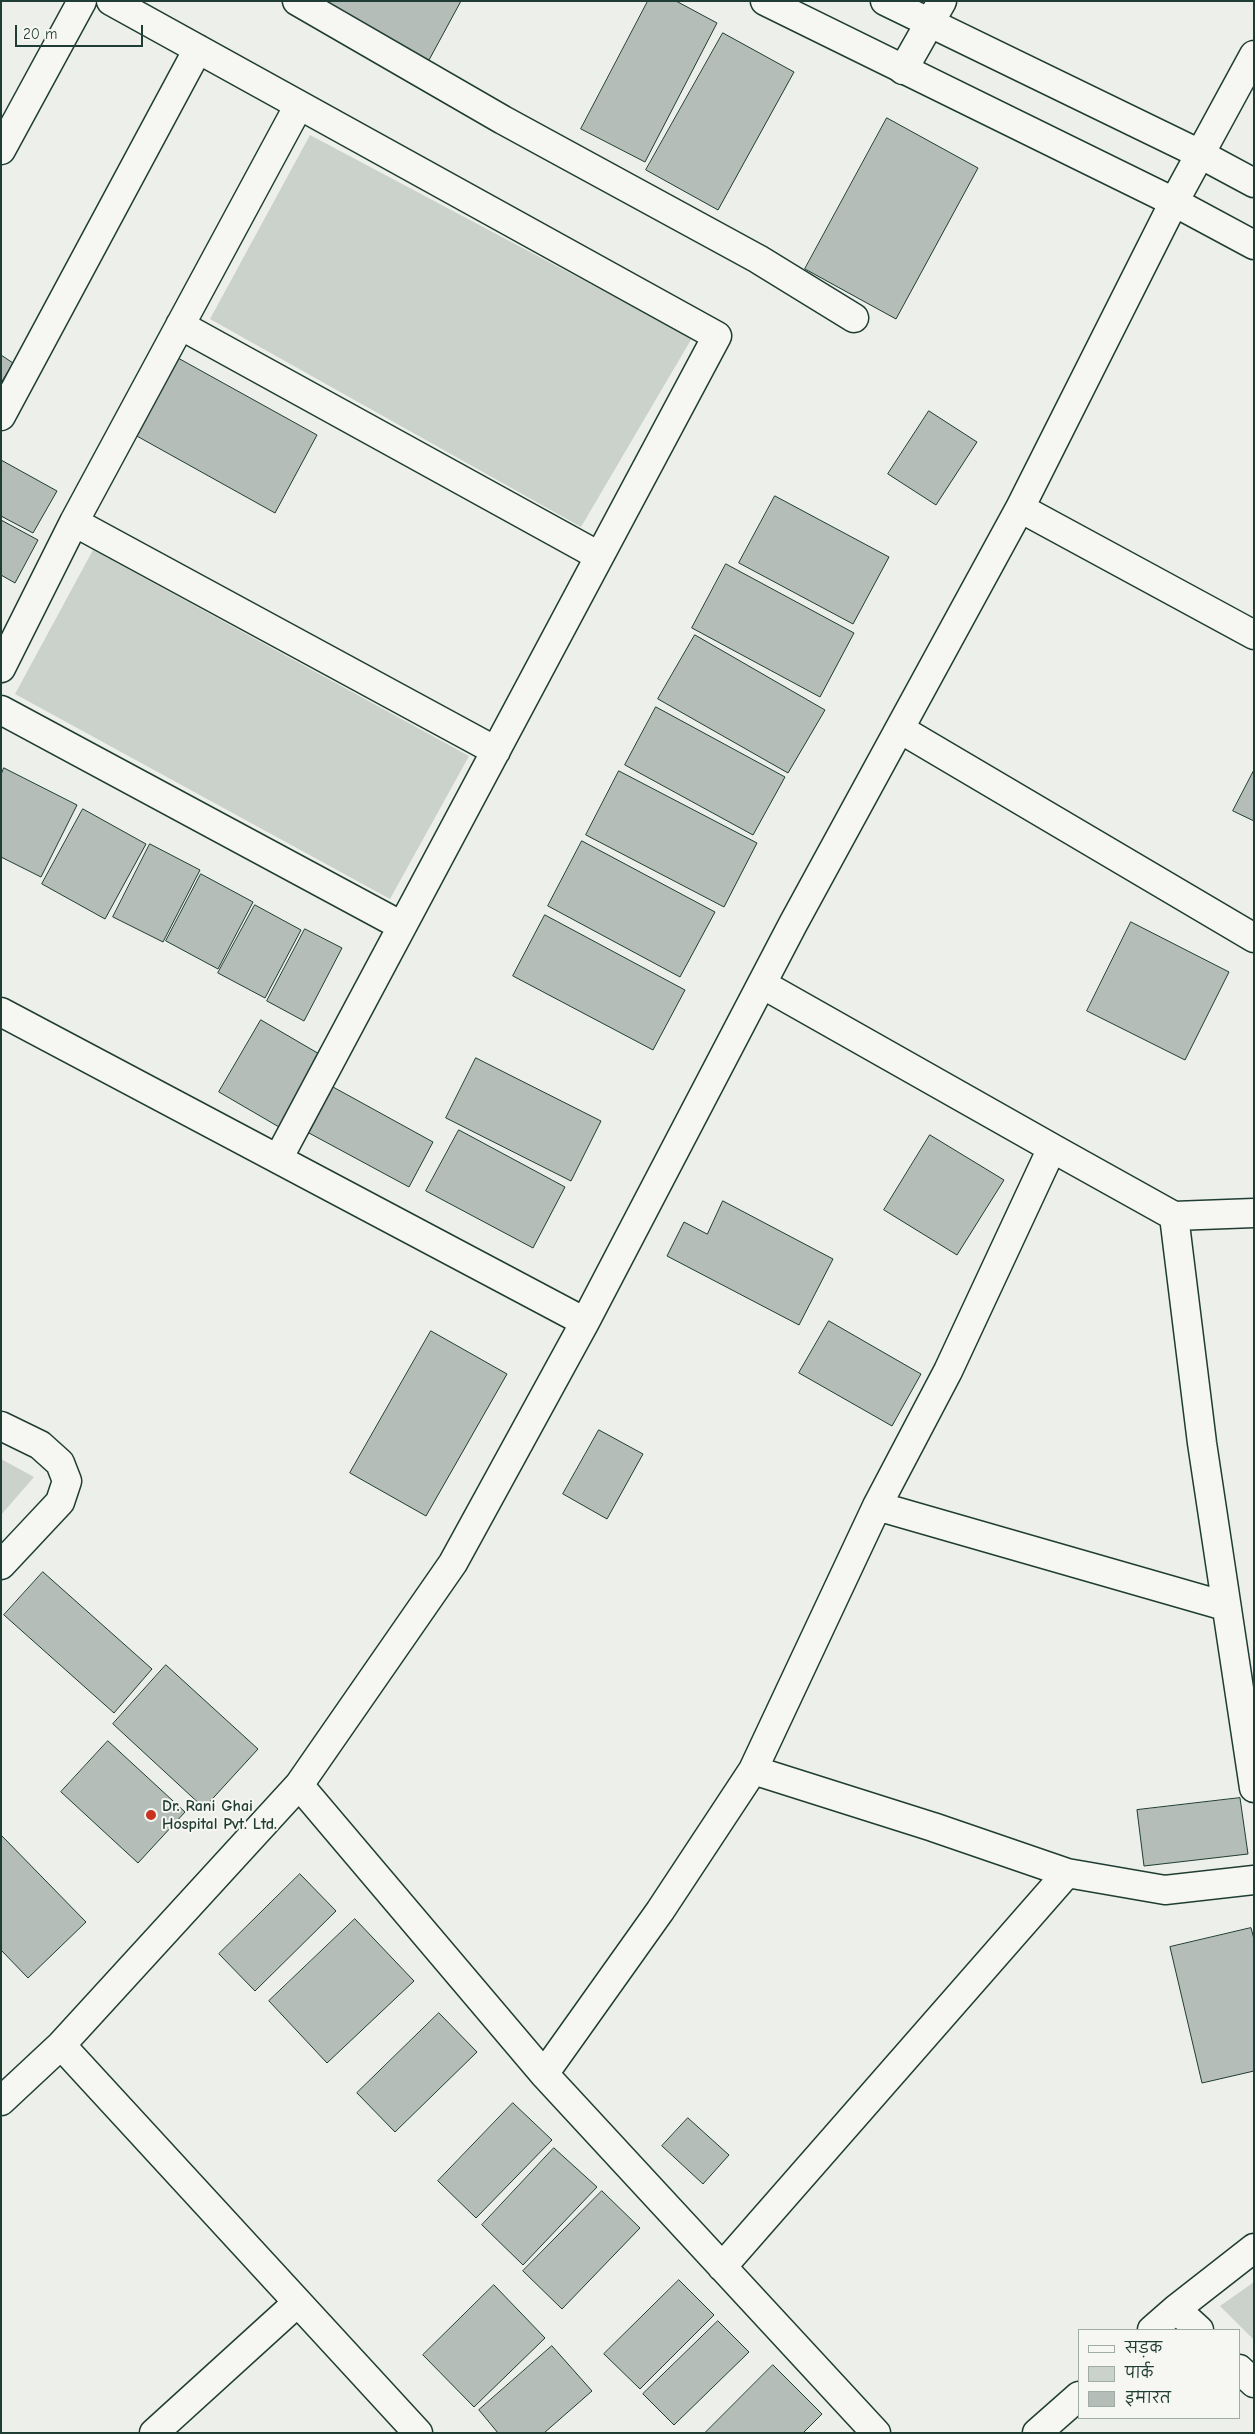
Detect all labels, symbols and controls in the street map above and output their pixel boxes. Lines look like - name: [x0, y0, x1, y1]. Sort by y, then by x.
- scale bar: [18, 15, 145, 47]
- text: 20 m: [23, 25, 57, 43]
- place label: Dr. Rani Ghai Hospital Pvt. Ltd.: [162, 1796, 277, 1834]
- marker: Dr. Rani Ghai Hospital Pvt. Ltd.: [144, 1808, 158, 1822]
- legend: [1078, 2329, 1240, 2419]
- text: सड़क: [1125, 2339, 1162, 2357]
- text: पार्क: [1125, 2364, 1153, 2382]
- text: इमारत: [1125, 2389, 1171, 2407]

